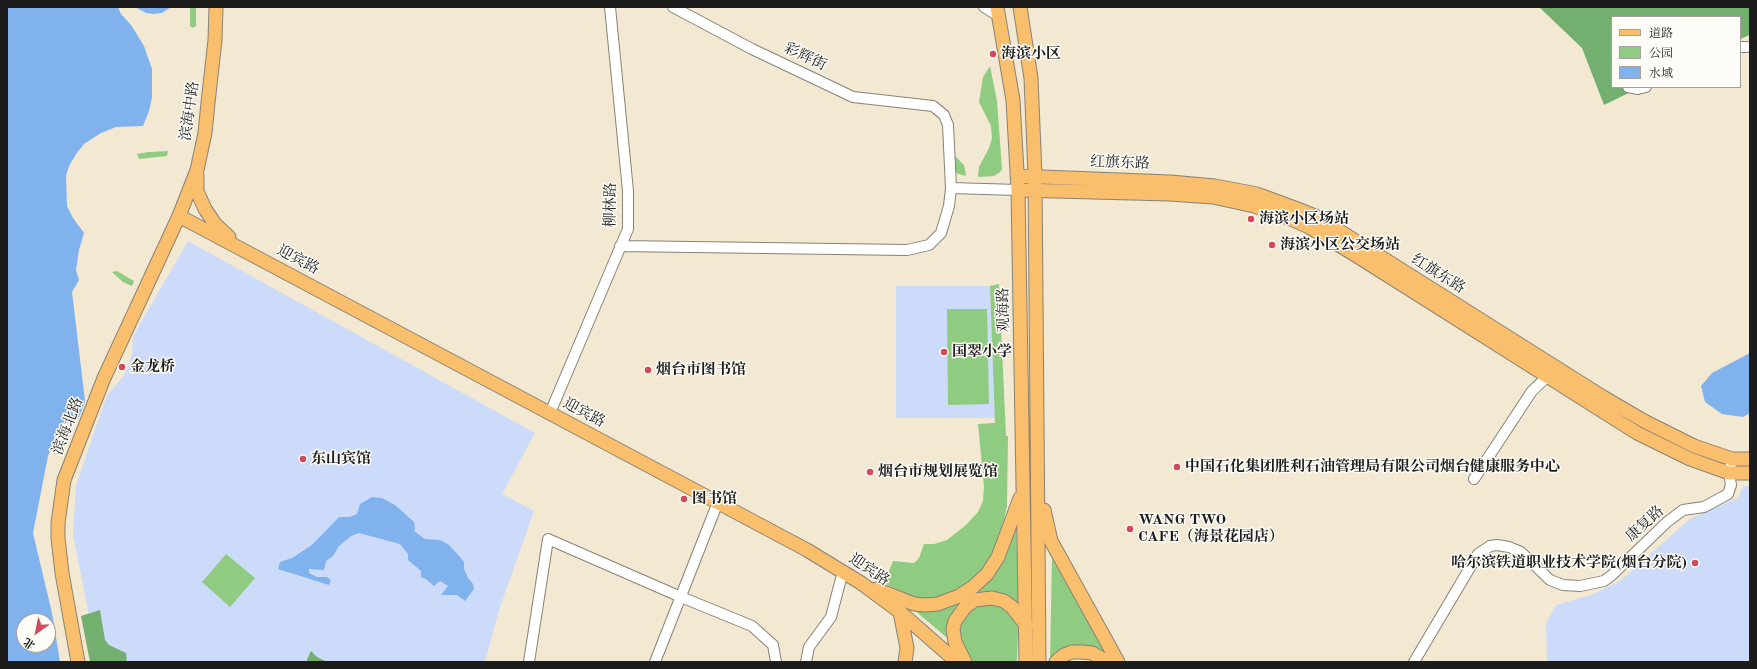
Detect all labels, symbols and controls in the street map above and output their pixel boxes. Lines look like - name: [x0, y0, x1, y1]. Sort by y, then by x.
- legend: [1611, 16, 1741, 88]
- text: 道路: [1649, 28, 1673, 40]
- street label: 彩辉街: [781, 39, 829, 75]
- place label: 海滨小区: [1001, 45, 1061, 63]
- text: 公园: [1649, 48, 1673, 60]
- marker: 海滨小区: [988, 49, 998, 59]
- text: 水域: [1649, 68, 1673, 80]
- street label: 滨海中路: [177, 80, 203, 142]
- street label: 红旗东路: [1090, 153, 1150, 173]
- street label: 柳林路: [602, 182, 620, 228]
- place label: 海滨小区场站: [1259, 210, 1349, 228]
- marker: 海滨小区场站: [1246, 214, 1256, 224]
- place label: 海滨小区公交场站: [1280, 236, 1400, 254]
- marker: 海滨小区公交场站: [1267, 240, 1277, 250]
- street label: 迎宾路: [274, 241, 322, 279]
- street label: 红旗东路: [1408, 250, 1468, 298]
- street label: 观海路: [995, 287, 1013, 333]
- place label: 国翠小学: [952, 343, 1012, 361]
- marker: 国翠小学: [939, 347, 949, 357]
- place label: 金龙桥: [130, 358, 175, 376]
- place label: 烟台市图书馆: [656, 361, 746, 379]
- marker: 金龙桥: [117, 362, 127, 372]
- marker: 烟台市图书馆: [643, 365, 653, 375]
- street label: 迎宾路: [560, 394, 608, 432]
- street label: 滨海北路: [49, 395, 87, 457]
- place label: 东山宾馆: [311, 450, 371, 468]
- marker: 东山宾馆: [298, 454, 308, 464]
- place label: 中国石化集团胜利石油管理局有限公司烟台健康服务中心: [1185, 458, 1560, 476]
- marker: 中国石化集团胜利石油管理局有限公司烟台健康服务中心: [1172, 462, 1182, 472]
- place label: 烟台市规划展览馆: [878, 463, 998, 481]
- marker: 烟台市规划展览馆: [865, 467, 875, 477]
- place label: 图书馆: [692, 490, 737, 508]
- marker: 图书馆: [679, 494, 689, 504]
- street label: 康复路: [1622, 502, 1668, 546]
- place label: WANG TWO CAFE（海景花园店）: [1138, 511, 1284, 546]
- marker: WANG TWO CAFE（海景花园店）: [1125, 524, 1135, 534]
- street label: 迎宾路: [845, 550, 893, 590]
- place label: 哈尔滨铁道职业技术学院(烟台分院): [1451, 554, 1687, 572]
- marker: 哈尔滨铁道职业技术学院(烟台分院): [1690, 558, 1700, 568]
- north arrow: [16, 613, 56, 653]
- text: 北: [22, 635, 37, 650]

